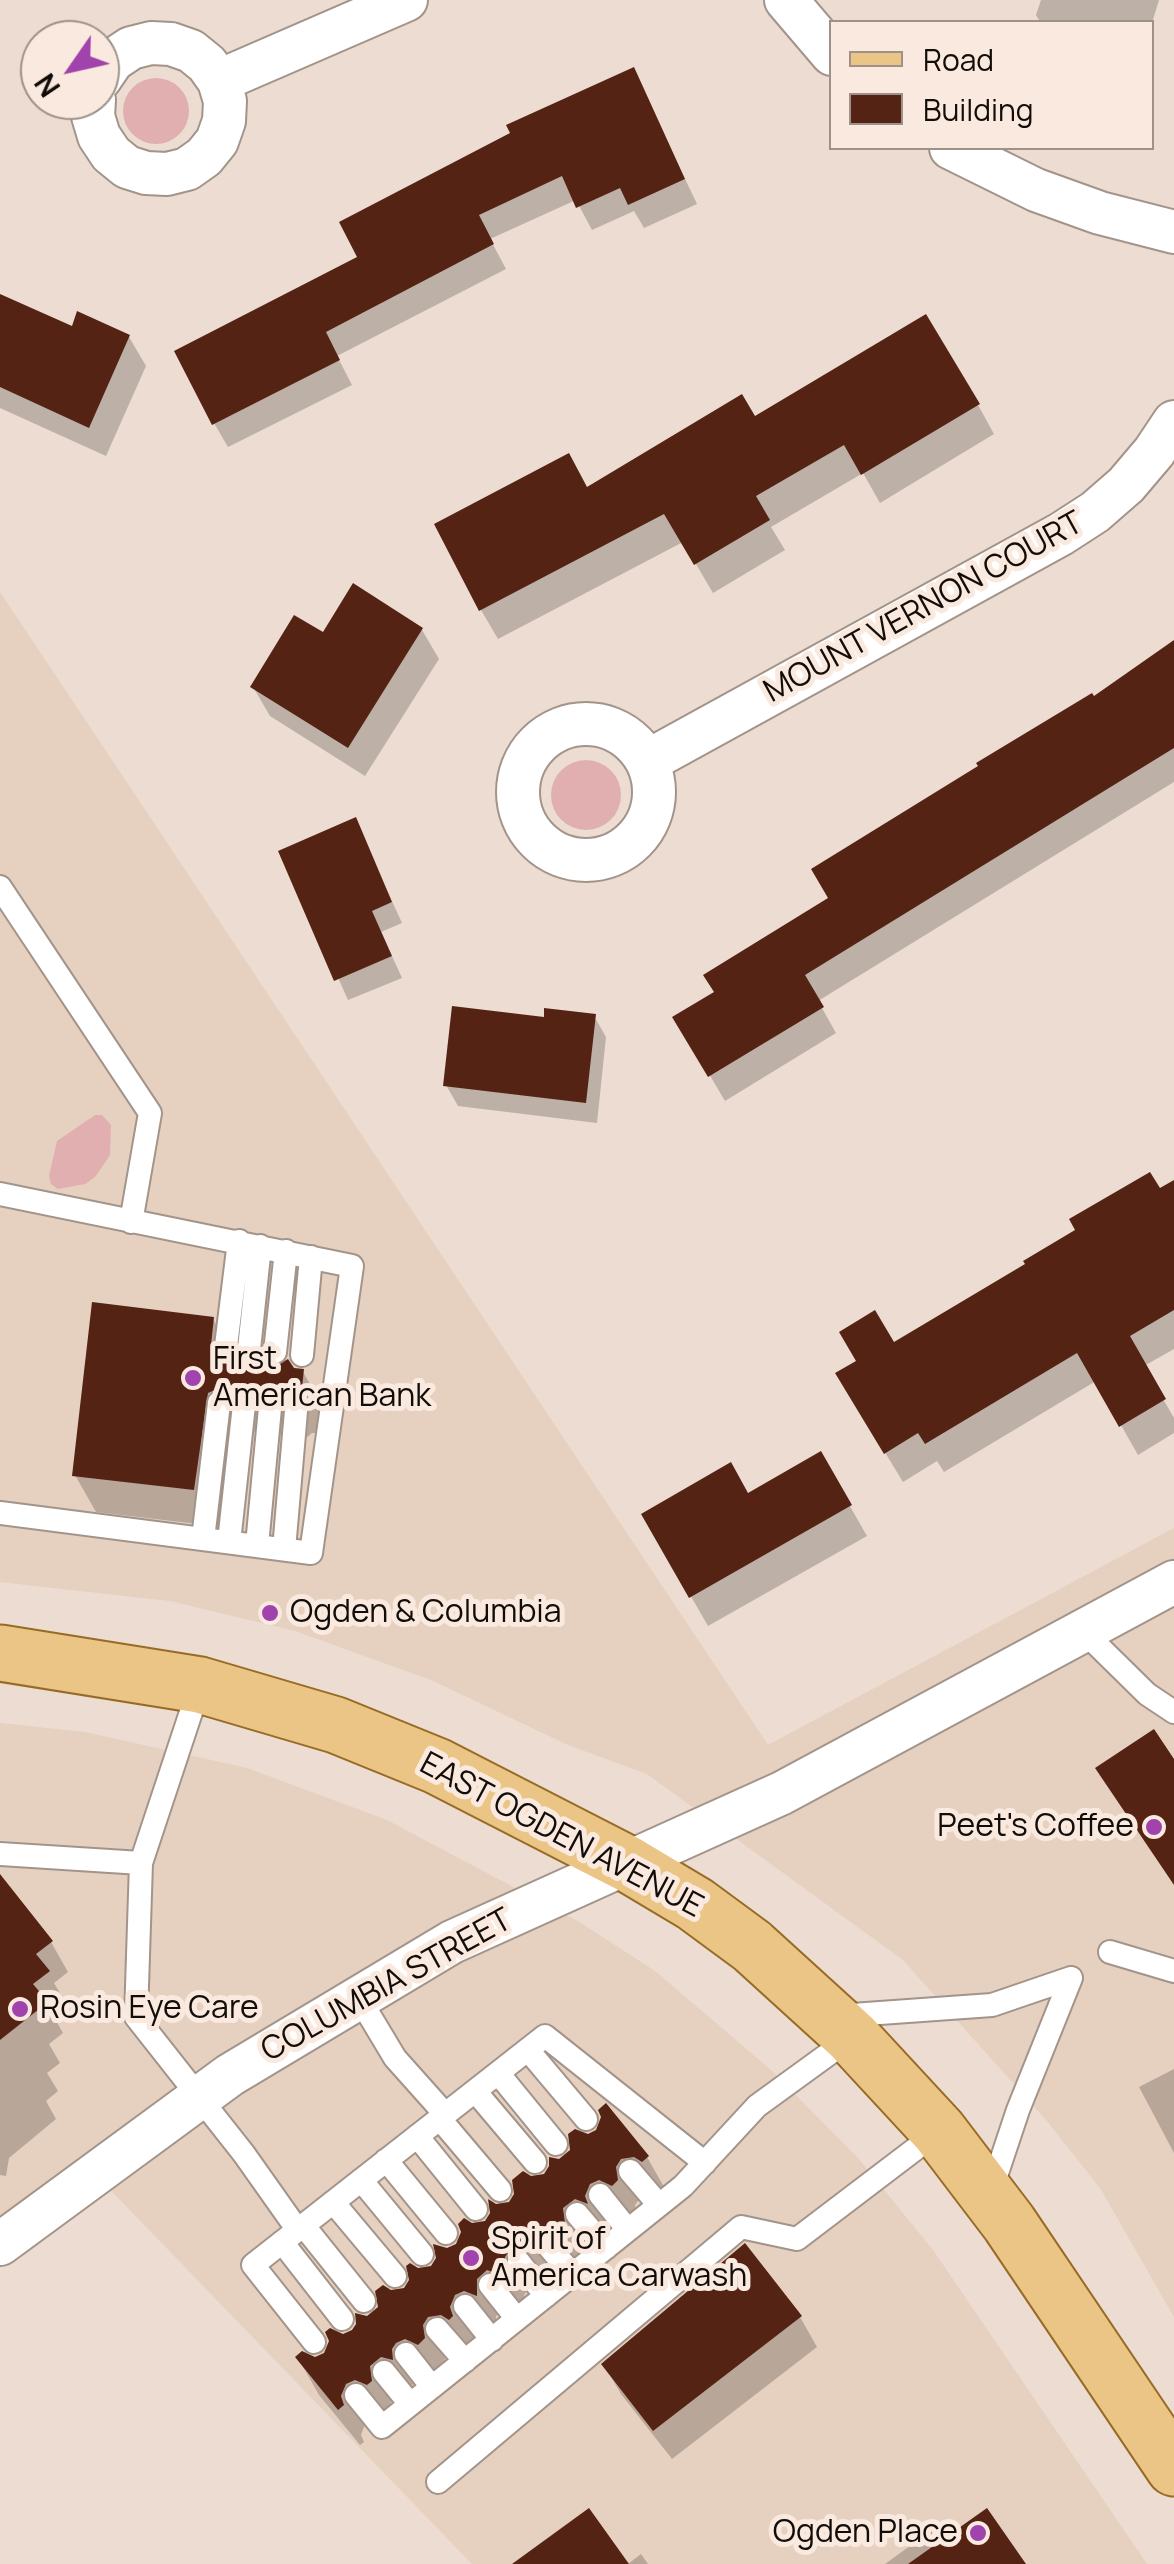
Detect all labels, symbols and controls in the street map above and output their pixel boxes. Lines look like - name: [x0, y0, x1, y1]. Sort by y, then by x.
- north arrow: [20, 20, 120, 120]
- legend: [829, 20, 1154, 150]
- text: Road: [923, 39, 994, 80]
- text: N: [25, 67, 68, 105]
- text: Building: [923, 89, 1034, 130]
- street label: MOUNT VERNON COURT: [758, 504, 1090, 712]
- place label: First American Bank: [213, 1341, 431, 1416]
- marker: First American Bank: [182, 1367, 204, 1389]
- place label: Ogden & Columbia: [290, 1594, 562, 1632]
- marker: Ogden & Columbia: [259, 1602, 281, 1624]
- street label: EAST OGDEN AVENUE: [413, 1745, 709, 1927]
- place label: Peet's Coffee: [937, 1808, 1134, 1846]
- marker: Peet's Coffee: [1143, 1816, 1165, 1838]
- street label: COLUMBIA STREET: [255, 1901, 519, 2071]
- place label: Rosin Eye Care: [40, 1990, 259, 2028]
- marker: Rosin Eye Care: [9, 1998, 31, 2020]
- place label: Spirit of America Carwash: [491, 2221, 747, 2296]
- marker: Spirit of America Carwash: [460, 2247, 482, 2269]
- place label: Ogden Place: [773, 2514, 958, 2552]
- marker: Ogden Place: [967, 2522, 989, 2544]

